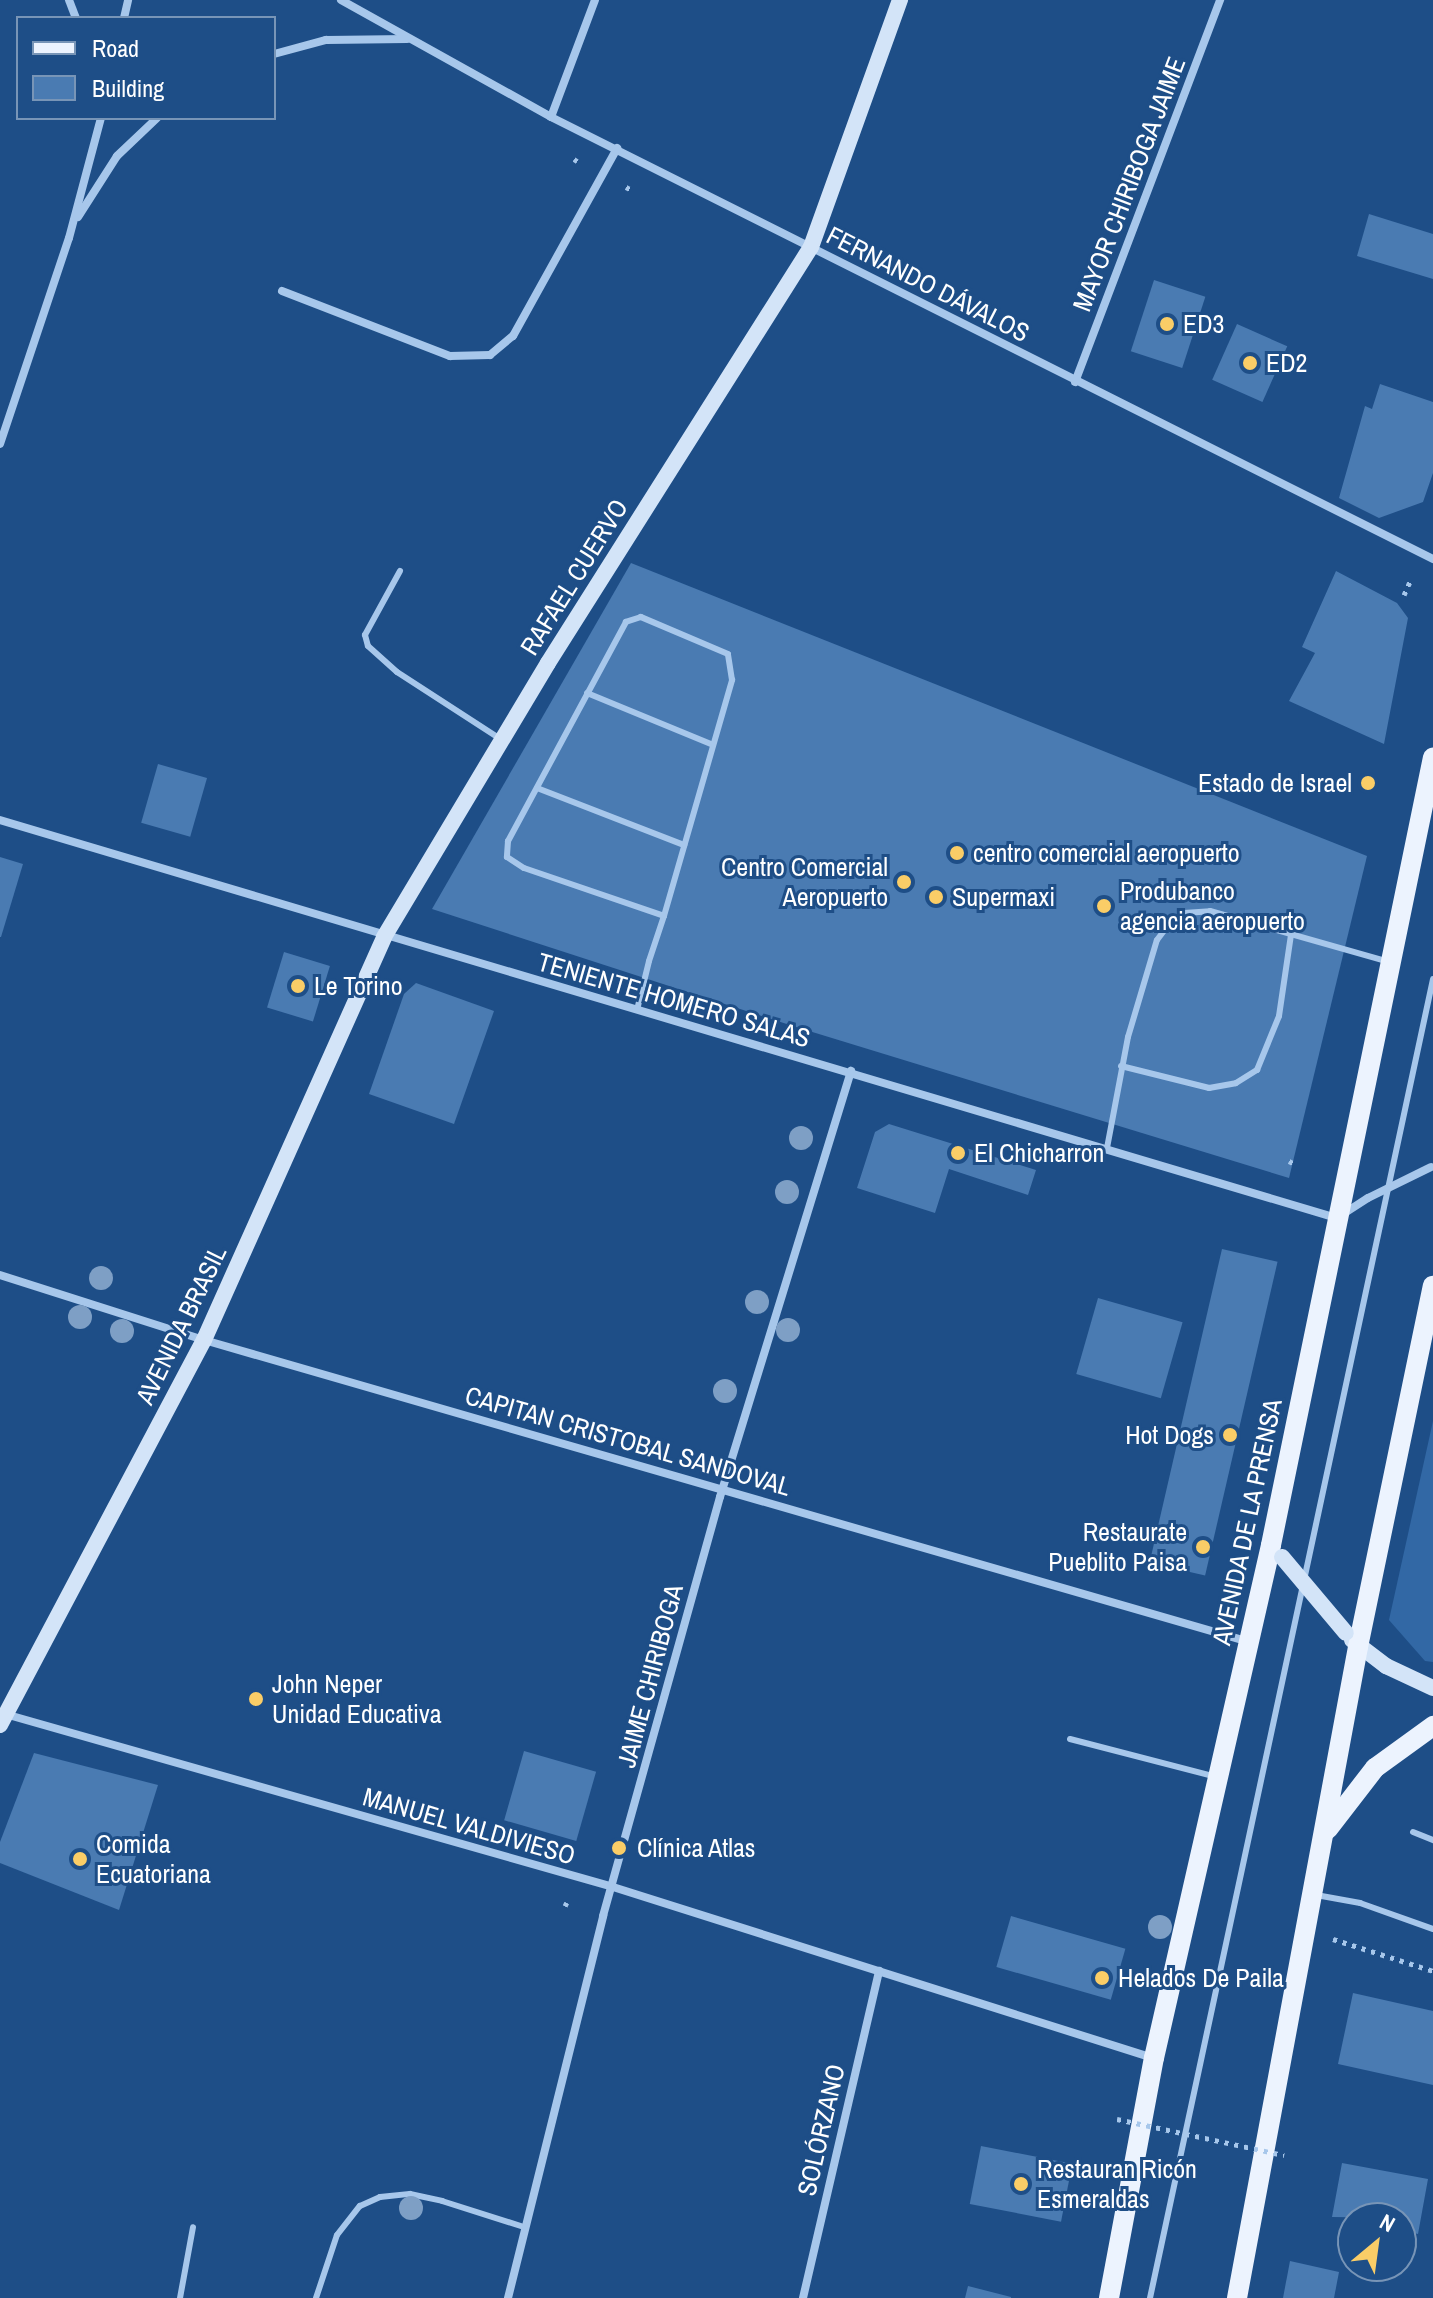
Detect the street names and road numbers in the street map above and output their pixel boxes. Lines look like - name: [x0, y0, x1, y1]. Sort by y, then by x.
- street label: MAYOR CHIRIBOGA JAIME: [1066, 52, 1192, 316]
- street label: FERNANDO DÁVALOS: [822, 219, 1034, 349]
- street label: RAFAEL CUERVO: [513, 493, 635, 661]
- street label: TENIENTE HOMERO SALAS: [534, 946, 814, 1054]
- street label: AVENIDA BRASIL: [129, 1240, 233, 1410]
- street label: CAPITAN CRISTOBAL SANDOVAL: [461, 1379, 795, 1503]
- street label: AVENIDA DE LA PRENSA: [1205, 1395, 1289, 1649]
- street label: JAIME CHIRIBOGA: [611, 1581, 689, 1771]
- street label: MANUEL VALDIVIESO: [359, 1781, 579, 1871]
- street label: SOLÓRZANO: [791, 2061, 851, 2199]

